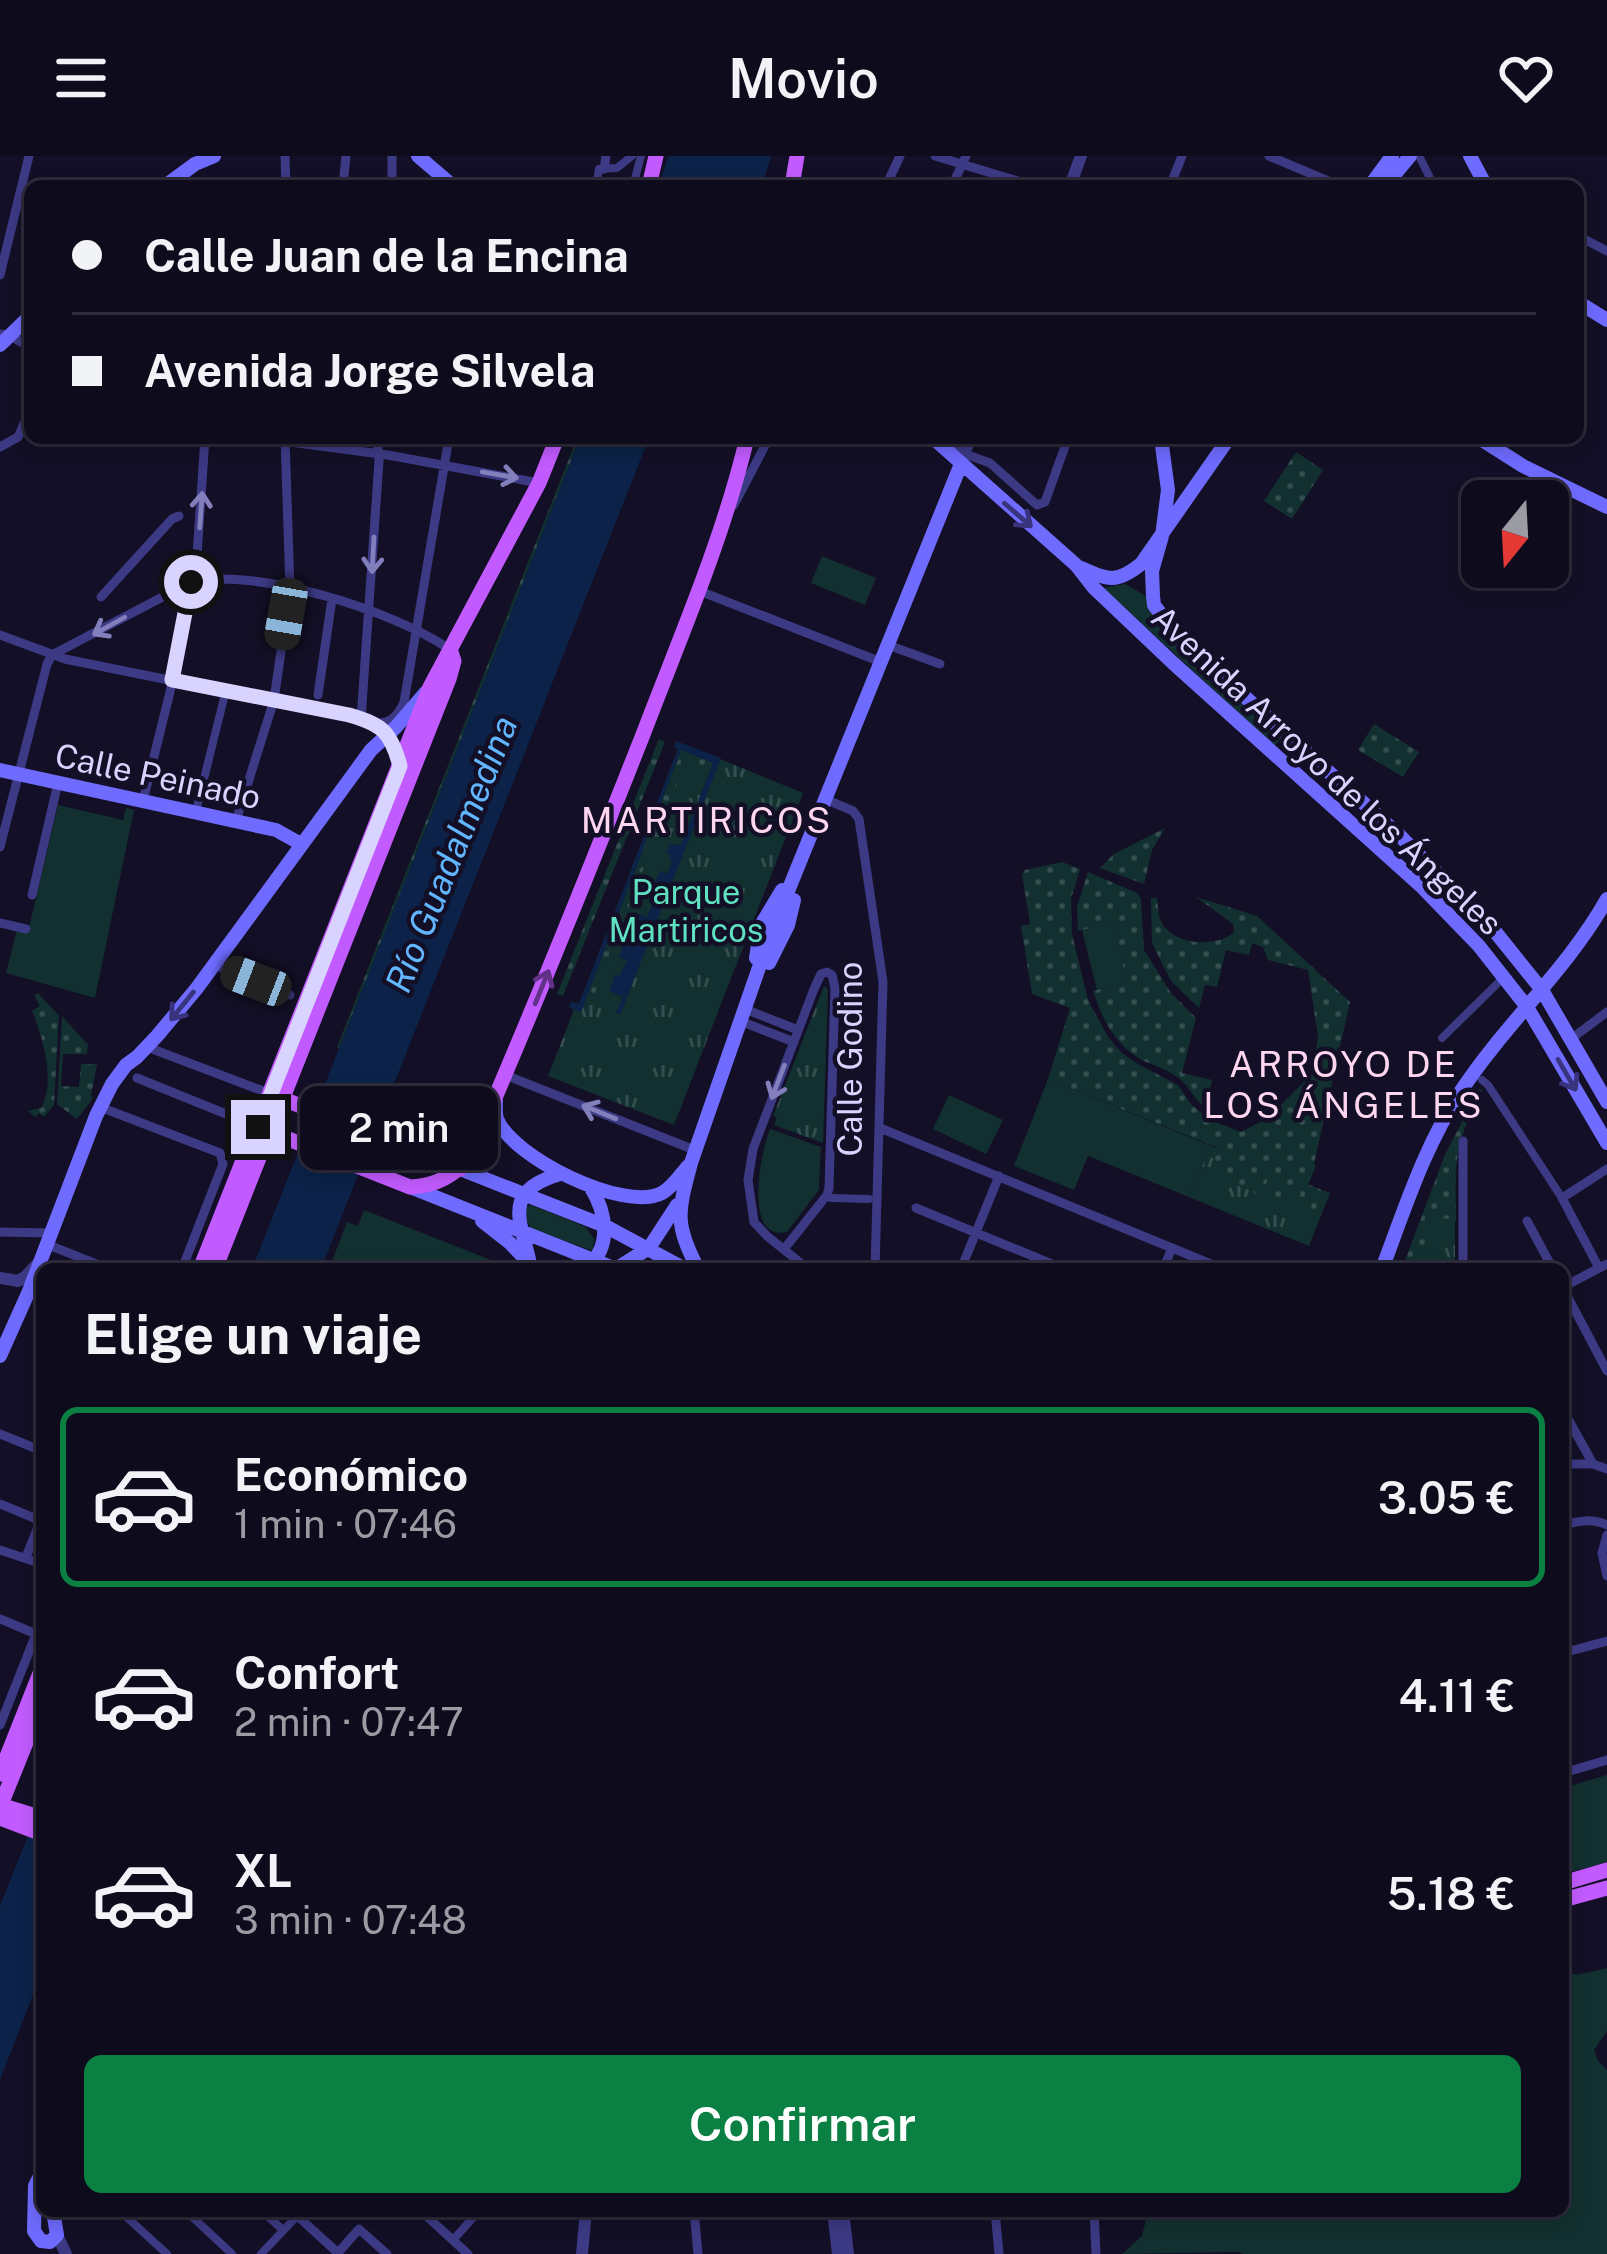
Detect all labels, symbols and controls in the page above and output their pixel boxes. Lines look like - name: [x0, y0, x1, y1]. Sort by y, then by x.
- icon: menu: [48, 45, 114, 111]
- icon: heart: [1493, 45, 1559, 111]
- text: Movio: [728, 47, 879, 110]
- text: Calle Juan de la Encina: [144, 229, 629, 282]
- text: Avenida Jorge Silvela: [144, 344, 595, 397]
- one-way arrow: [480, 464, 519, 487]
- north arrow: [1461, 480, 1569, 588]
- map controls: [1461, 480, 1569, 588]
- one-way arrow: [189, 491, 212, 530]
- one-way arrow: [1003, 500, 1033, 528]
- one-way arrow: [361, 535, 384, 574]
- route start: [164, 555, 218, 609]
- car: [262, 575, 310, 653]
- street label: Avenida Arroyo de los Ángeles: [1144, 597, 1510, 942]
- one-way arrow: [93, 615, 128, 638]
- water label: Río Guadalmedina: [376, 710, 526, 998]
- street label: Calle Peinado: [52, 736, 264, 816]
- district label: MARTIRICOS: [581, 799, 833, 841]
- park label: Parque Martiricos: [608, 873, 764, 949]
- car: [216, 951, 296, 1011]
- street label: Calle Godino: [831, 962, 869, 1156]
- one-way arrow: [533, 970, 554, 1007]
- one-way arrow: [169, 990, 196, 1022]
- district label: ARROYO DE LOS ÁNGELES: [1203, 1043, 1485, 1126]
- one-way arrow: [1556, 1056, 1580, 1091]
- one-way arrow: [766, 1063, 788, 1100]
- callout: 2 min: [300, 1085, 498, 1169]
- route end: [231, 1100, 285, 1154]
- one-way arrow: [581, 1100, 618, 1122]
- text: 2 min: [349, 1105, 449, 1151]
- text: Elige un viaje: [84, 1303, 422, 1366]
- icon: car: [90, 1443, 198, 1551]
- text: Económico: [234, 1448, 468, 1501]
- text: 3.05 €: [1378, 1471, 1515, 1524]
- text: 1 min · 07:46: [234, 1501, 457, 1547]
- icon: car: [90, 1641, 198, 1749]
- text: Confort: [234, 1646, 399, 1699]
- text: 4.11 €: [1398, 1669, 1515, 1722]
- text: 2 min · 07:47: [234, 1699, 464, 1745]
- icon: car: [90, 1839, 198, 1947]
- text: XL: [234, 1844, 292, 1897]
- text: 5.18 €: [1387, 1867, 1515, 1920]
- text: 3 min · 07:48: [234, 1897, 467, 1943]
- button: Confirmar: [84, 2055, 1521, 2193]

